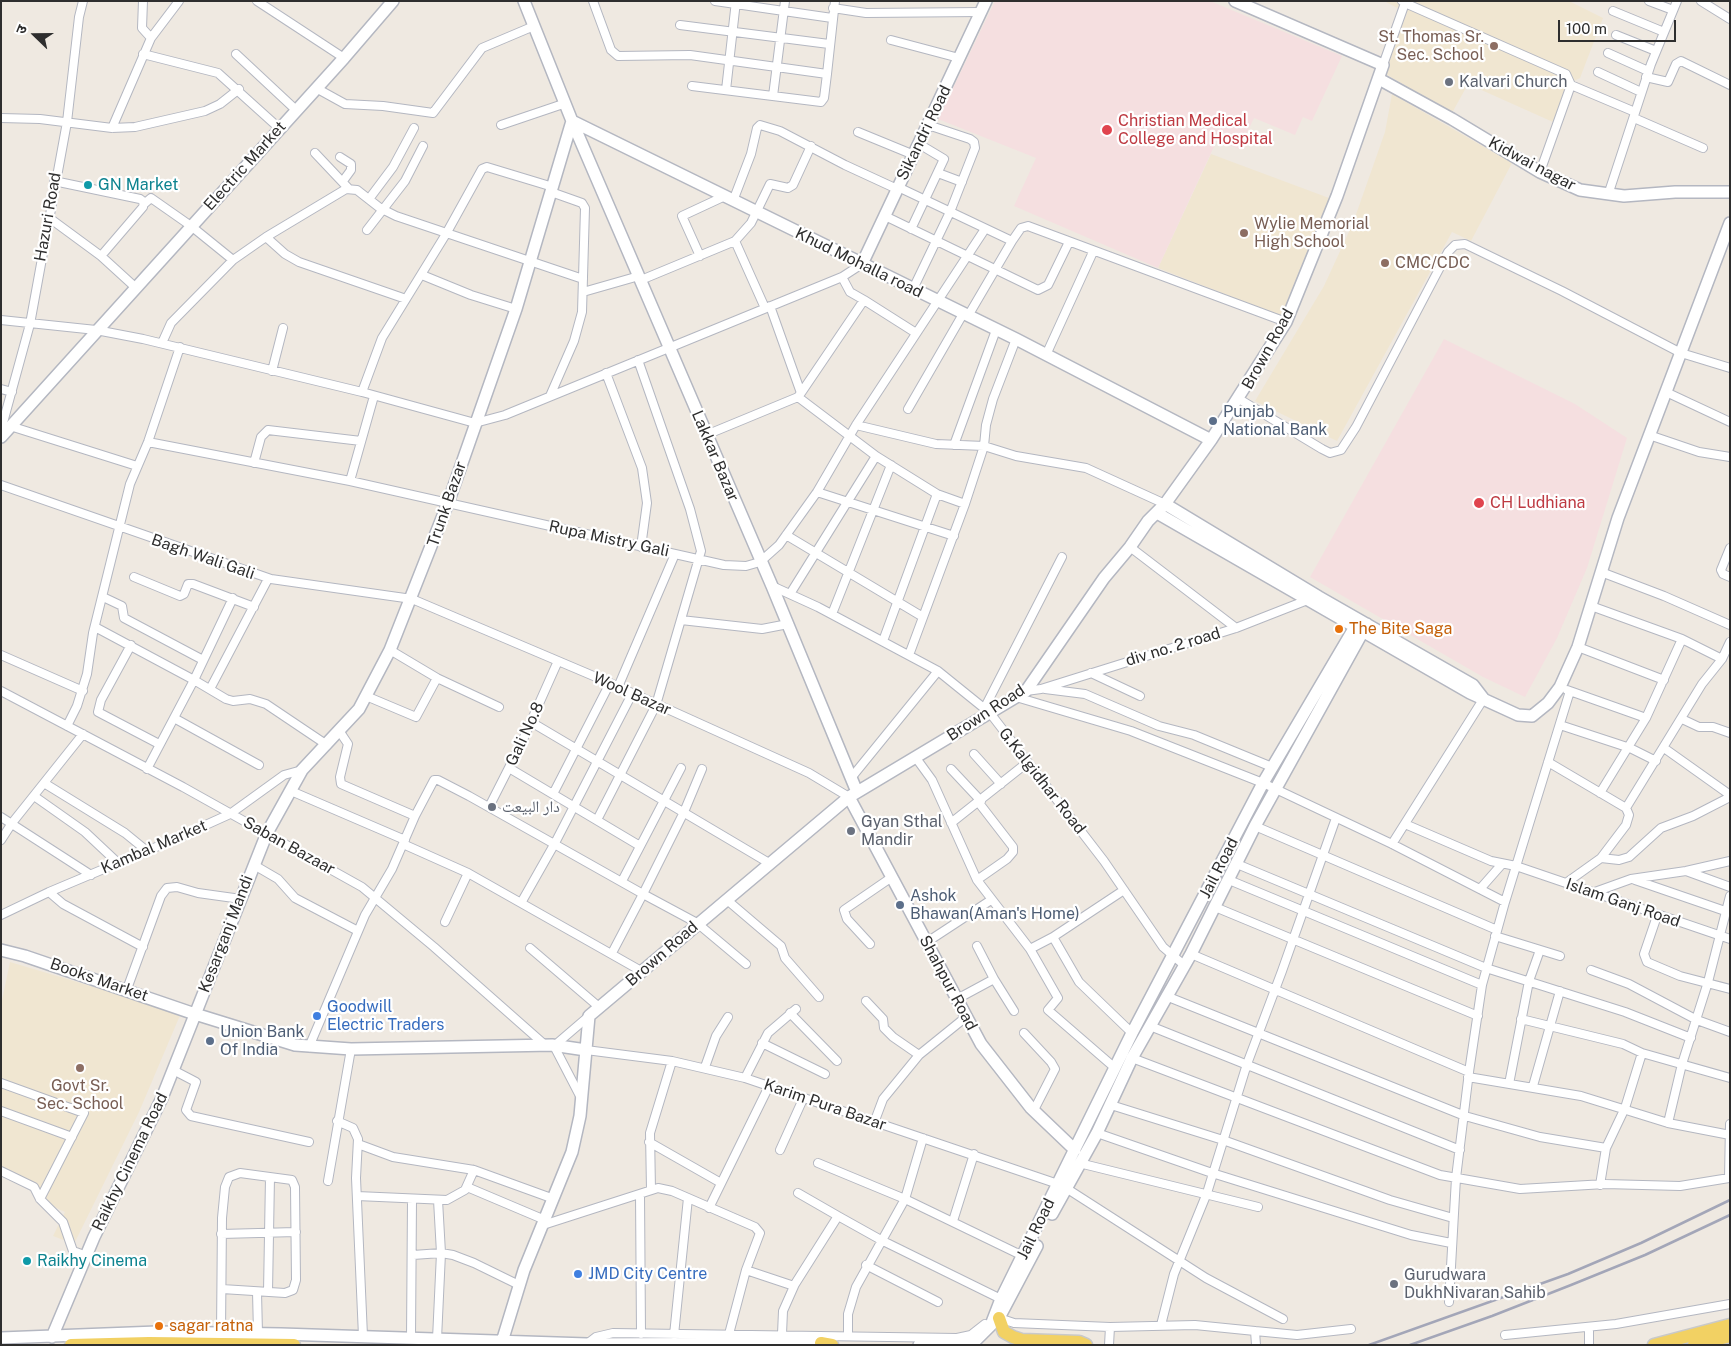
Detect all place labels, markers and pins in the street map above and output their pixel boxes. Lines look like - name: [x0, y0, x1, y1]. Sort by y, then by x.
- place label: St. Thomas Sr. Sec. School: [1378, 27, 1484, 65]
- marker: St. Thomas Sr. Sec. School: [1488, 40, 1500, 52]
- place label: Kalvari Church: [1459, 72, 1568, 92]
- marker: Kalvari Church: [1443, 76, 1455, 88]
- place label: Christian Medical College and Hospital: [1118, 111, 1273, 149]
- marker: Christian Medical College and Hospital: [1100, 123, 1114, 137]
- place label: GN Market: [98, 175, 178, 195]
- marker: GN Market: [82, 179, 94, 191]
- place label: Wylie Memorial High School: [1254, 214, 1369, 252]
- marker: Wylie Memorial High School: [1238, 227, 1250, 239]
- place label: CMC/CDC: [1395, 253, 1470, 273]
- marker: CMC/CDC: [1379, 257, 1391, 269]
- place label: Punjab National Bank: [1223, 402, 1327, 440]
- marker: Punjab National Bank: [1207, 415, 1219, 427]
- place label: CH Ludhiana: [1490, 493, 1585, 513]
- marker: CH Ludhiana: [1472, 496, 1486, 510]
- place label: The Bite Saga: [1349, 619, 1452, 639]
- marker: The Bite Saga: [1333, 623, 1345, 635]
- place label: دار البیعت: [502, 797, 560, 817]
- marker: دار البیعت: [486, 801, 498, 813]
- place label: Gyan Sthal Mandir: [861, 812, 943, 850]
- marker: Gyan Sthal Mandir: [845, 825, 857, 837]
- place label: Ashok Bhawan(Aman's Home): [910, 886, 1080, 924]
- marker: Ashok Bhawan(Aman's Home): [894, 899, 906, 911]
- place label: Goodwill Electric Traders: [327, 997, 444, 1035]
- marker: Goodwill Electric Traders: [311, 1010, 323, 1022]
- place label: Union Bank Of India: [220, 1022, 304, 1060]
- marker: Union Bank Of India: [204, 1035, 216, 1047]
- marker: Govt Sr. Sec. School: [74, 1062, 86, 1074]
- place label: Govt Sr. Sec. School: [36, 1076, 124, 1114]
- place label: Raikhy Cinema: [37, 1251, 147, 1271]
- marker: Raikhy Cinema: [21, 1255, 33, 1267]
- place label: JMD City Centre: [588, 1264, 707, 1284]
- place label: Gurudwara DukhNivaran Sahib: [1404, 1265, 1546, 1303]
- marker: JMD City Centre: [572, 1268, 584, 1280]
- marker: Gurudwara DukhNivaran Sahib: [1388, 1278, 1400, 1290]
- place label: sagar ratna: [169, 1316, 253, 1336]
- marker: sagar ratna: [153, 1320, 165, 1332]

